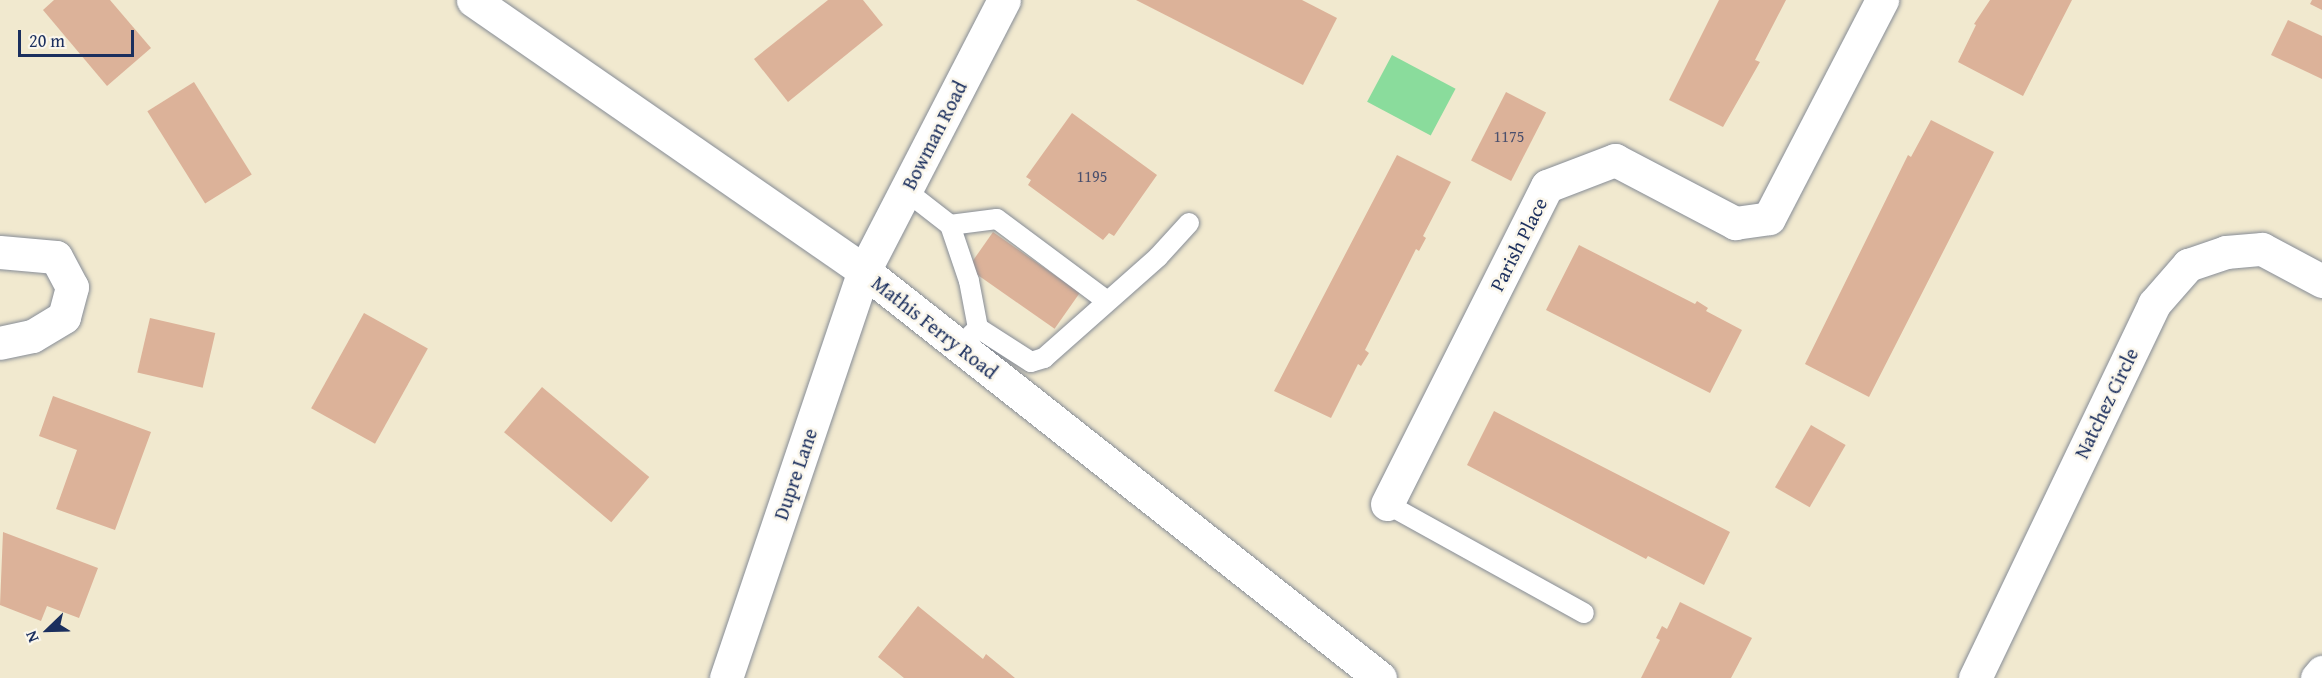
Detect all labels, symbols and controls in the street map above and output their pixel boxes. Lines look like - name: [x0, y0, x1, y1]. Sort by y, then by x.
- scale bar: [21, 18, 136, 56]
- text: 20 m: [29, 27, 65, 54]
- street label: Bowman Road: [896, 77, 972, 193]
- house number: 1175: [1494, 126, 1524, 146]
- house number: 1195: [1077, 166, 1107, 186]
- street label: Parish Place: [1484, 193, 1552, 295]
- street label: Mathis Ferry Road: [867, 270, 1003, 384]
- street label: Natchez Circle: [2069, 344, 2143, 462]
- street label: Dupre Lane: [768, 425, 822, 523]
- north arrow: [18, 600, 78, 660]
- text: N: [18, 627, 45, 647]

